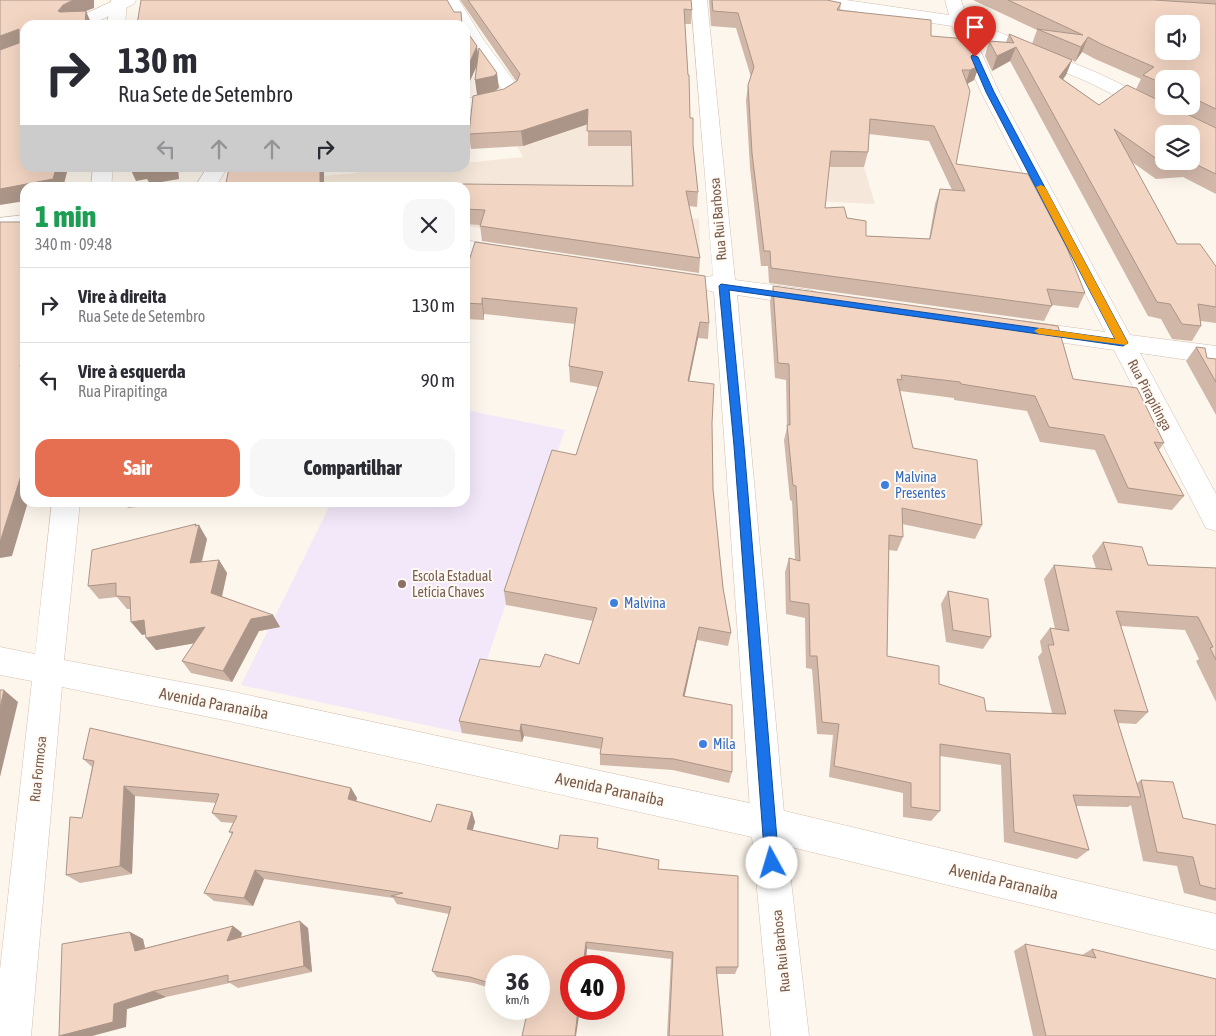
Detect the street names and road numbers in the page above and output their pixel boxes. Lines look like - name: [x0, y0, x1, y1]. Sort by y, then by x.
- street label: Rua Rui Barbosa: [706, 177, 730, 261]
- street label: Rua Pirapitinga: [1125, 357, 1175, 433]
- street label: Avenida Paranaíba: [158, 684, 270, 722]
- street label: Rua Formosa: [27, 735, 49, 803]
- street label: Avenida Paranaíba: [554, 769, 666, 809]
- street label: Avenida Paranaíba: [948, 860, 1060, 902]
- street label: Rua Rui Barbosa: [769, 909, 793, 993]

